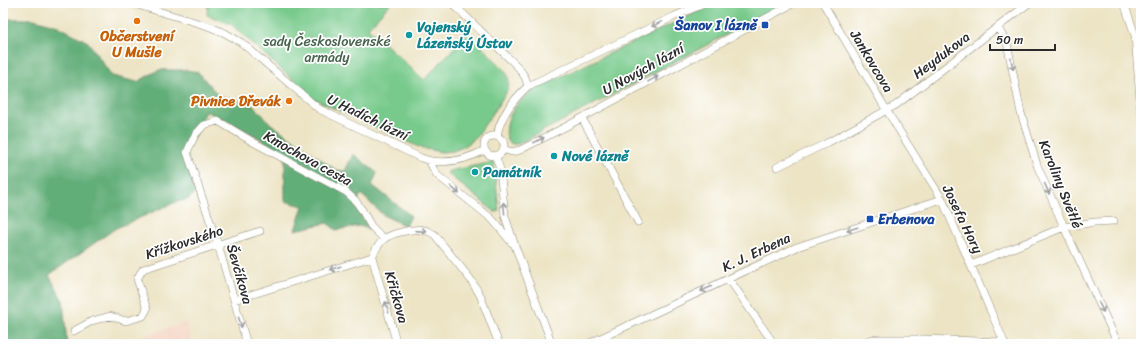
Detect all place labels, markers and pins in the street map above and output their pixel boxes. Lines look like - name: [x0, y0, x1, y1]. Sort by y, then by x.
- place label: Šanov I lázně: [674, 13, 759, 38]
- place label: Vojenský Lázeňský Ústav: [417, 15, 514, 56]
- marker: Občerstvení U Mušle: [132, 16, 142, 26]
- marker: Šanov I lázně: [760, 20, 770, 30]
- place label: Občerstvení U Mušle: [99, 24, 176, 65]
- marker: Vojenský Lázeňský Ústav: [404, 30, 414, 40]
- place label: Pivnice Dřevák: [191, 89, 282, 114]
- marker: Pivnice Dřevák: [284, 96, 294, 106]
- place label: Nové lázně: [561, 144, 630, 169]
- marker: Nové lázně: [549, 151, 559, 161]
- place label: Památník: [483, 160, 542, 185]
- marker: Památník: [470, 167, 480, 177]
- place label: Erbenova: [878, 207, 935, 232]
- marker: Erbenova: [865, 214, 875, 224]

